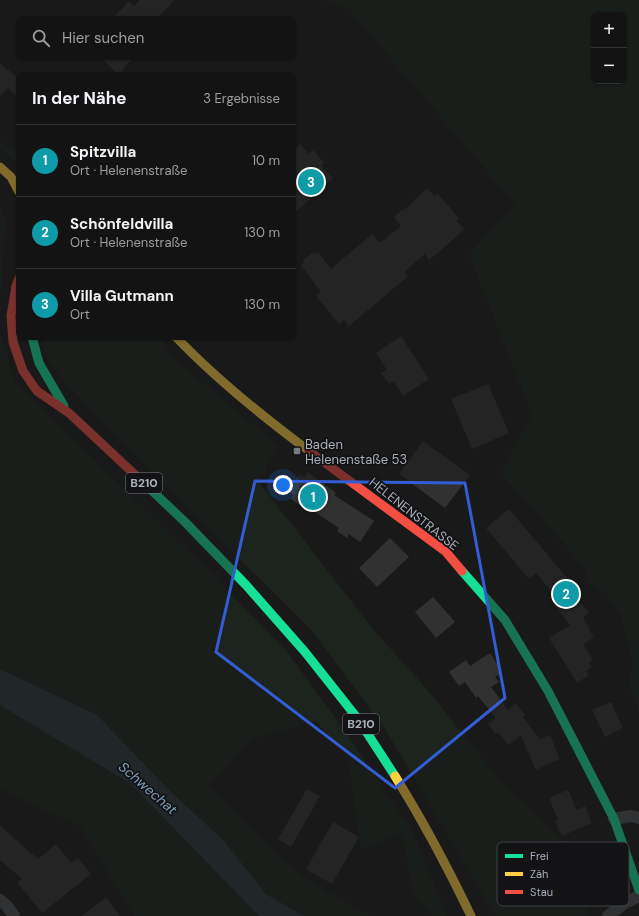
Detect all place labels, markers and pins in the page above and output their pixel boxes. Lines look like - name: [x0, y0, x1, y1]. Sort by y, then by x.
- pin: 3: [298, 167, 324, 197]
- place label: Baden Helenenstaße 53: [305, 436, 407, 468]
- marker: Baden Helenenstaße 53: [292, 446, 302, 456]
- pin: 1: [300, 482, 326, 512]
- pin: 2: [553, 579, 579, 609]

